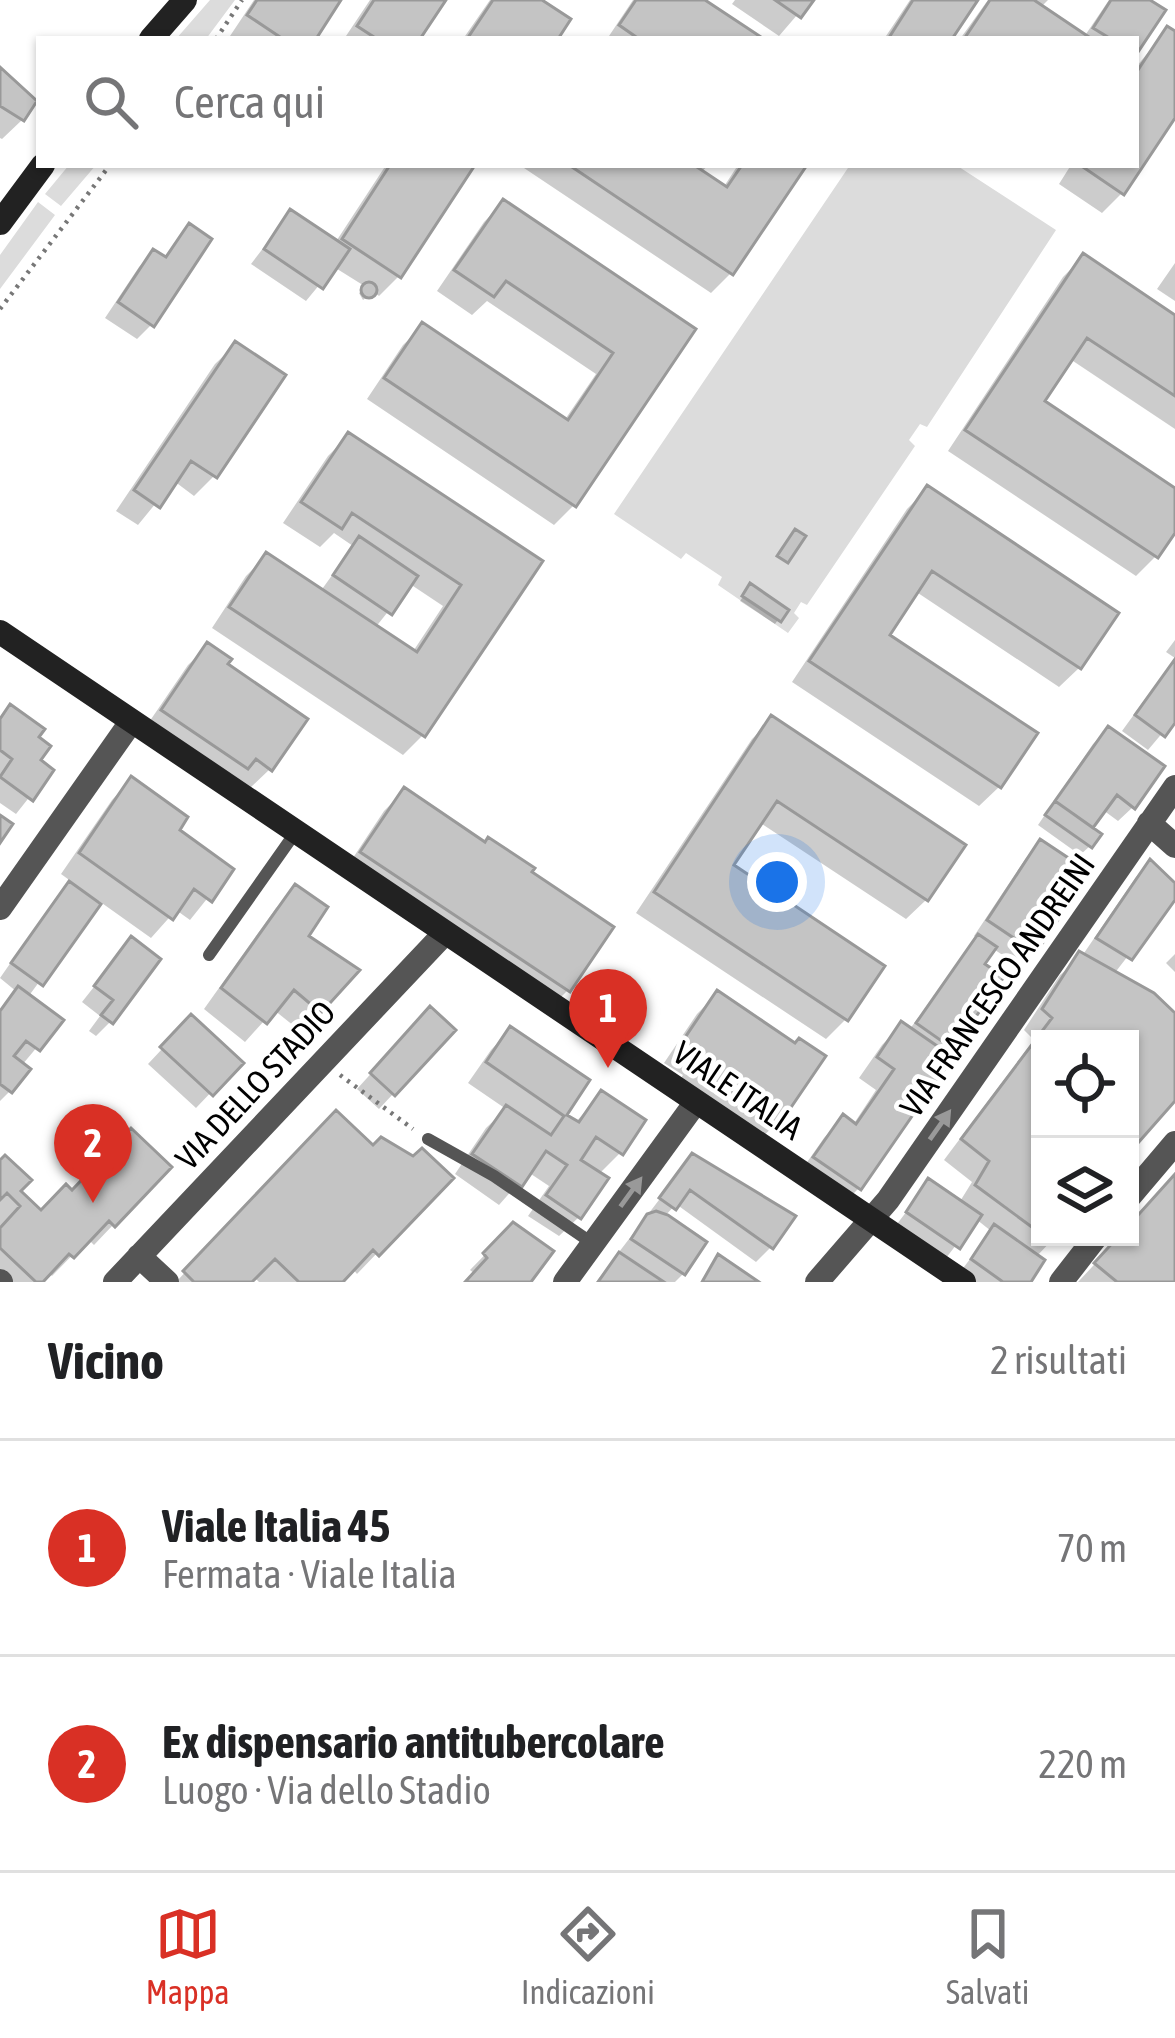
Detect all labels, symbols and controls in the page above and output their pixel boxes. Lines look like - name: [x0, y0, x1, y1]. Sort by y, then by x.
- search box: [36, 36, 1139, 168]
- icon: search: [78, 69, 144, 135]
- text: Cerca qui: [174, 76, 325, 128]
- street label: VIA FRANCESCO ANDREINI: [892, 846, 1102, 1124]
- your location: [747, 852, 807, 912]
- pin: 1: [569, 969, 647, 1068]
- street label: VIA DELLO STADIO: [167, 993, 343, 1177]
- map controls: [1031, 1030, 1139, 1246]
- button: locate: [1031, 1030, 1139, 1138]
- street label: VIALE ITALIA: [666, 1033, 810, 1147]
- pin: 2: [54, 1104, 132, 1203]
- one-way arrow: [928, 1109, 951, 1141]
- button: layers: [1031, 1138, 1139, 1246]
- one-way arrow: [618, 1176, 642, 1208]
- text: Vicino: [48, 1331, 164, 1390]
- text: 2 risultati: [990, 1338, 1127, 1382]
- text: Viale Italia 45: [162, 1500, 390, 1552]
- text: 1: [78, 1526, 96, 1570]
- text: 70 m: [1057, 1526, 1127, 1570]
- text: Fermata · Viale Italia: [162, 1552, 457, 1596]
- text: Ex dispensario antitubercolare: [162, 1716, 665, 1768]
- text: 2: [78, 1742, 96, 1786]
- text: 220 m: [1039, 1742, 1127, 1786]
- text: Luogo · Via dello Stadio: [162, 1768, 491, 1812]
- tab: Mappa: [146, 1901, 230, 2011]
- tab: Indicazioni: [521, 1901, 655, 2011]
- tab: Salvati: [946, 1901, 1029, 2011]

